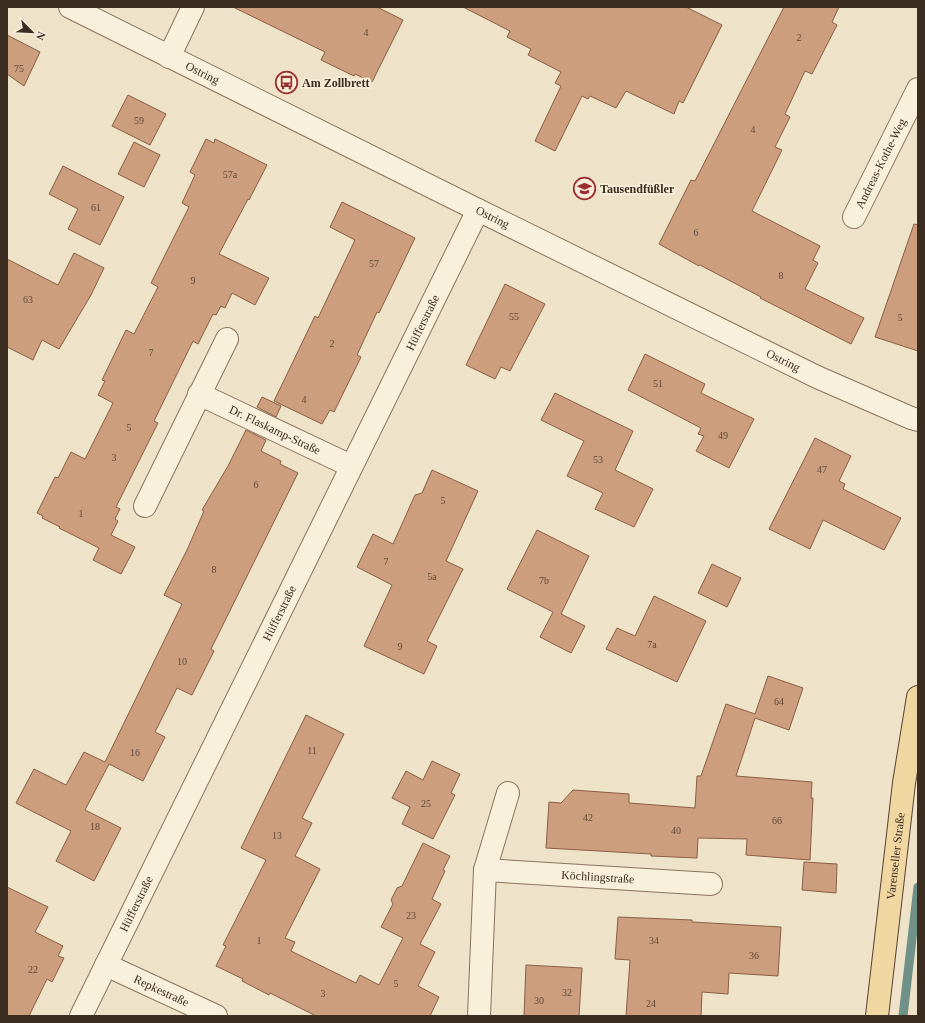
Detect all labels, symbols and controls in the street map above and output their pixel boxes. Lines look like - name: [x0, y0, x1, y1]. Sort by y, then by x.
- north arrow: [12, 12, 52, 52]
- house number: 4: [364, 27, 369, 38]
- text: N: [34, 30, 48, 42]
- house number: 2: [797, 32, 802, 43]
- street label: Ostring: [183, 59, 222, 87]
- house number: 75: [14, 63, 24, 74]
- bus stop icon: Am Zollbrett: [274, 70, 300, 96]
- place label: Am Zollbrett: [302, 76, 369, 90]
- house number: 59: [134, 115, 144, 126]
- street label: Andreas-Kothe-Weg: [852, 116, 909, 211]
- house number: 4: [751, 124, 756, 135]
- house number: 57a: [223, 169, 238, 180]
- school or university icon: Tausendfüßler: [572, 176, 598, 202]
- place label: Tausendfüßler: [600, 182, 675, 196]
- house number: 61: [91, 202, 101, 213]
- street label: Ostring: [473, 203, 512, 231]
- house number: 6: [694, 227, 699, 238]
- house number: 57: [369, 258, 379, 269]
- house number: 8: [779, 270, 784, 281]
- house number: 9: [191, 275, 196, 286]
- street label: Hüfferstraße: [403, 292, 442, 353]
- house number: 63: [23, 294, 33, 305]
- house number: 55: [509, 311, 519, 322]
- house number: 5: [898, 312, 903, 323]
- house number: 2: [330, 338, 335, 349]
- street label: Ostring: [764, 346, 803, 375]
- house number: 7: [149, 347, 154, 358]
- house number: 51: [653, 378, 663, 389]
- house number: 4: [302, 394, 307, 405]
- street label: Dr. Flaskamp-Straße: [227, 402, 323, 458]
- house number: 5: [127, 422, 132, 433]
- house number: 49: [718, 430, 728, 441]
- house number: 3: [112, 452, 117, 463]
- house number: 53: [593, 454, 603, 465]
- house number: 47: [817, 464, 827, 475]
- house number: 6: [254, 479, 259, 490]
- house number: 5: [441, 495, 446, 506]
- house number: 1: [79, 508, 84, 519]
- house number: 7: [384, 556, 389, 567]
- house number: 8: [212, 564, 217, 575]
- house number: 5a: [427, 571, 437, 582]
- house number: 7b: [539, 575, 549, 586]
- street label: Hüfferstraße: [260, 583, 299, 643]
- house number: 7a: [647, 639, 657, 650]
- house number: 9: [398, 641, 403, 652]
- house number: 10: [177, 656, 187, 667]
- house number: 64: [774, 696, 784, 707]
- house number: 11: [307, 745, 317, 756]
- house number: 16: [130, 747, 140, 758]
- house number: 25: [421, 798, 431, 809]
- house number: 42: [583, 812, 593, 823]
- street label: Varenseller Straße: [884, 812, 908, 900]
- house number: 66: [772, 815, 782, 826]
- house number: 18: [90, 821, 100, 832]
- house number: 40: [671, 825, 681, 836]
- house number: 13: [272, 830, 282, 841]
- street label: Köchlingstraße: [561, 868, 635, 886]
- street label: Hüfferstraße: [117, 874, 156, 934]
- house number: 23: [406, 910, 416, 921]
- house number: 1: [257, 935, 262, 946]
- house number: 34: [649, 935, 659, 946]
- house number: 36: [749, 950, 759, 961]
- house number: 22: [28, 964, 38, 975]
- street label: Repkestraße: [131, 972, 191, 1009]
- house number: 5: [394, 978, 399, 989]
- house number: 32: [562, 987, 572, 998]
- house number: 3: [321, 988, 326, 999]
- house number: 30: [534, 995, 544, 1006]
- house number: 24: [646, 998, 656, 1009]

